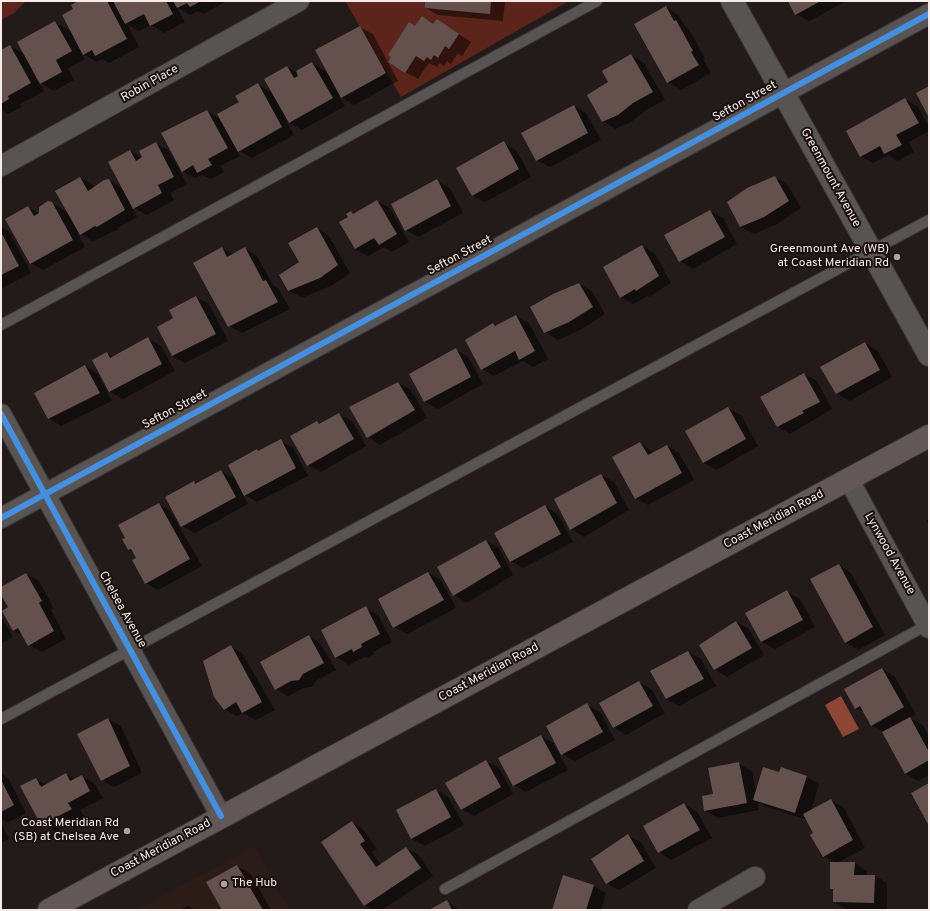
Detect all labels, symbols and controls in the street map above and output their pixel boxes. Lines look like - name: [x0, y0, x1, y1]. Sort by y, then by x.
- street label: Robin Place: [119, 62, 181, 106]
- street label: Sefton Street: [710, 79, 780, 125]
- street label: Greenmount Avenue: [797, 126, 863, 230]
- street label: Sefton Street: [425, 233, 495, 279]
- place label: Greenmount Ave (WB) at Coast Meridian Rd: [770, 243, 889, 271]
- marker: Greenmount Ave (WB) at Coast Meridian Rd: [892, 252, 902, 262]
- street label: Sefton Street: [140, 387, 210, 433]
- street label: Coast Meridian Road: [721, 487, 827, 553]
- street label: Lynwood Avenue: [861, 511, 917, 597]
- street label: Chelsea Avenue: [95, 569, 149, 651]
- street label: Coast Meridian Road: [436, 640, 542, 706]
- street label: Coast Meridian Road: [108, 816, 214, 882]
- place label: Coast Meridian Rd (SB) at Chelsea Ave: [14, 817, 119, 845]
- marker: Coast Meridian Rd (SB) at Chelsea Ave: [122, 826, 132, 836]
- place label: The Hub: [232, 877, 277, 891]
- marker: The Hub: [219, 879, 229, 889]

